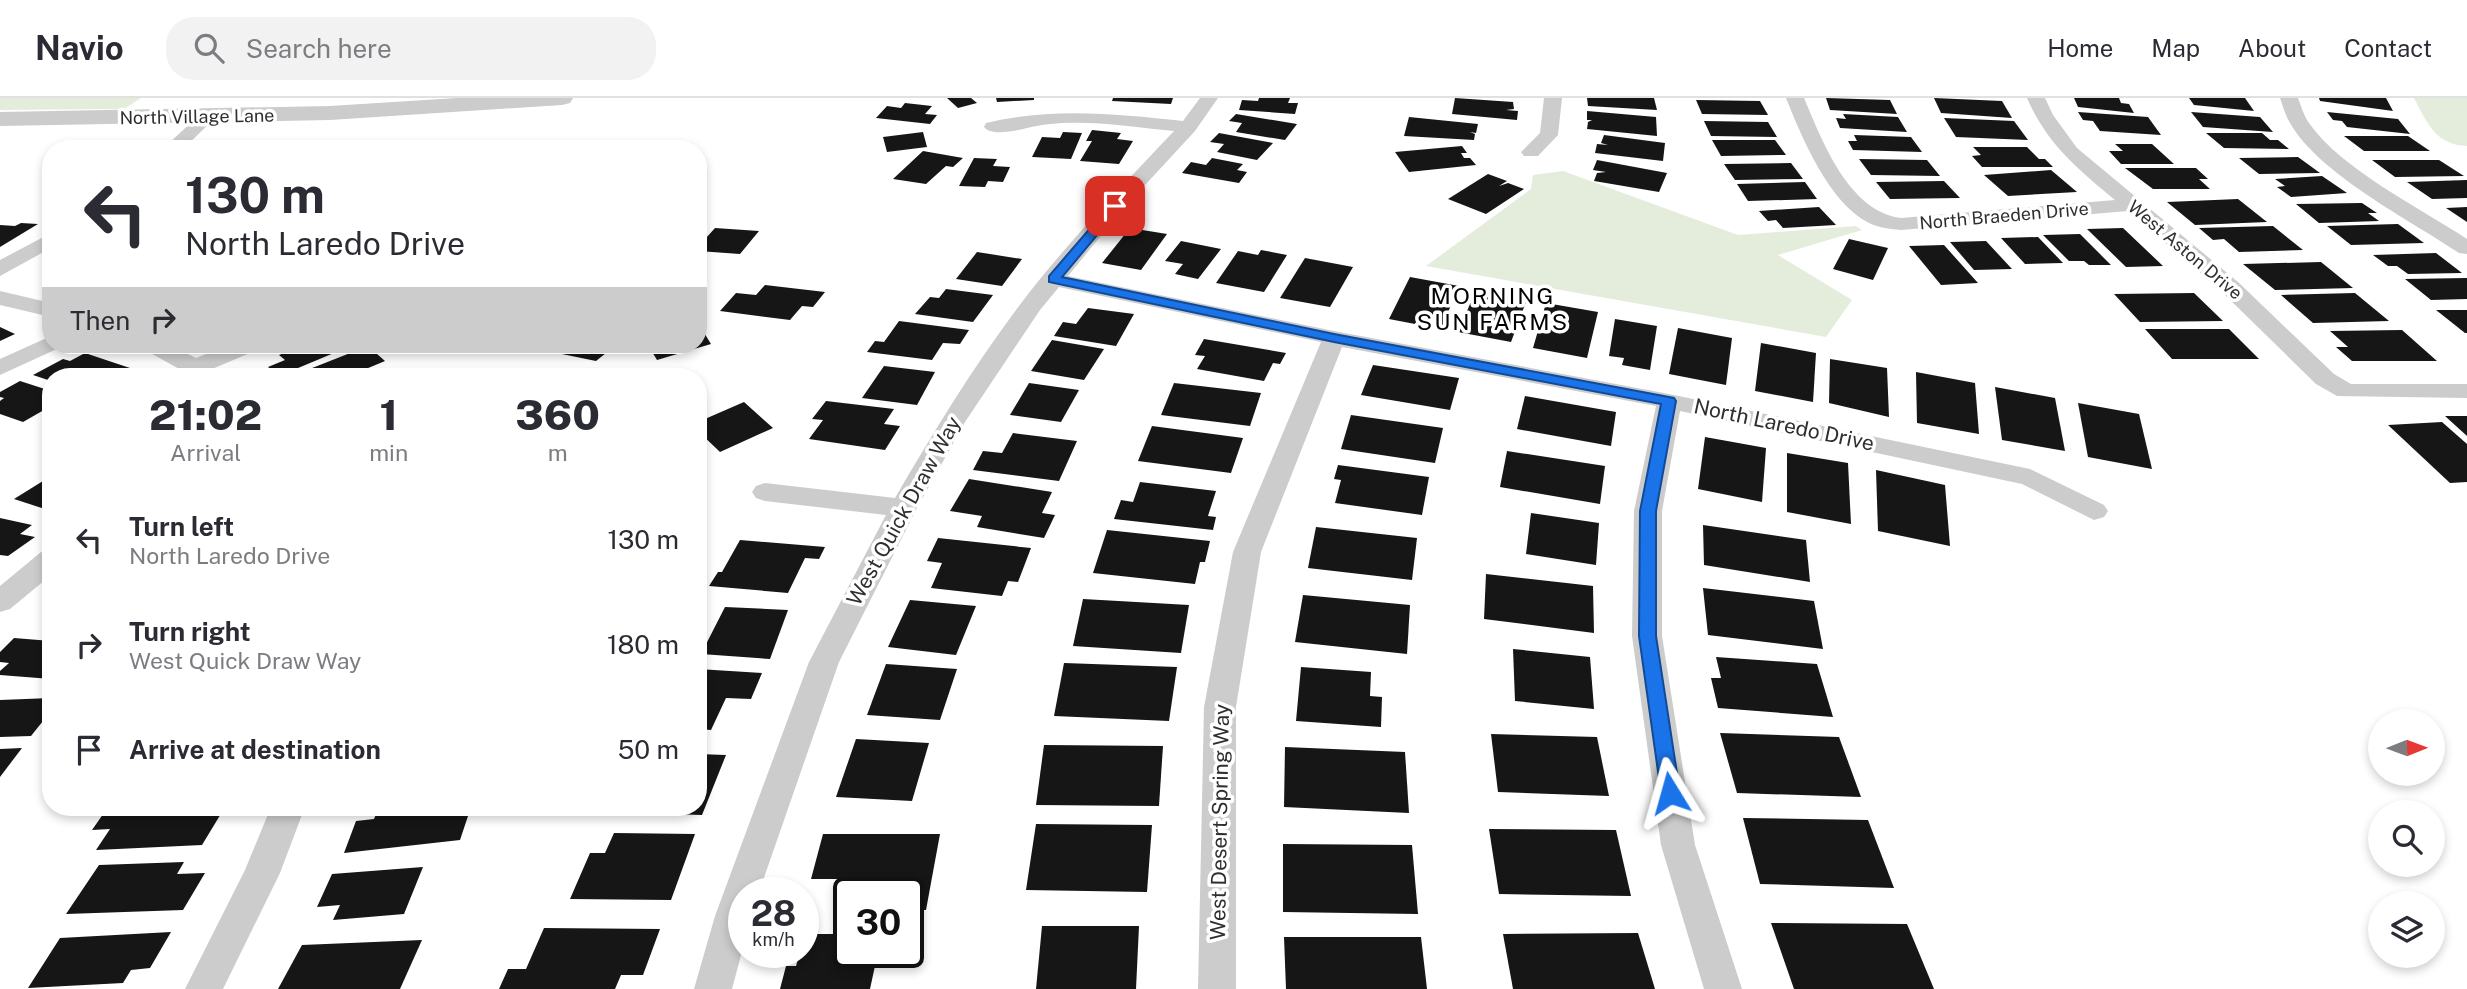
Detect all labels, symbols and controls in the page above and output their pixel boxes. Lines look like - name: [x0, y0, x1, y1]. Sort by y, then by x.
- search box: [166, 17, 656, 80]
- text: Navio: [35, 29, 124, 67]
- icon: search: [190, 29, 228, 67]
- text: Search here: [246, 33, 392, 64]
- text: Home: [2047, 34, 2113, 62]
- text: Map: [2151, 34, 2200, 62]
- text: About: [2238, 34, 2306, 62]
- text: Contact: [2344, 34, 2432, 62]
- street label: North Village Lane: [119, 105, 275, 128]
- text: 130 m: [185, 166, 325, 224]
- icon: left: [70, 168, 161, 259]
- pin: [1085, 176, 1145, 236]
- icon: arrive: [1096, 187, 1134, 225]
- street label: West Aston Drive: [2124, 196, 2247, 304]
- street label: North Braeden Drive: [1918, 198, 2089, 233]
- text: North Laredo Drive: [185, 225, 465, 262]
- district label: MORNING SUN FARMS: [1417, 282, 1569, 335]
- icon: right: [144, 301, 182, 339]
- text: Then: [70, 305, 130, 336]
- text: 21:02: [149, 390, 262, 439]
- text: 1: [380, 390, 398, 439]
- text: 360: [515, 390, 600, 439]
- street label: North Laredo Drive: [1692, 393, 1877, 456]
- street label: West Quick Draw Way: [841, 412, 966, 610]
- text: Arrival: [170, 439, 241, 466]
- text: min: [369, 439, 408, 466]
- text: m: [548, 439, 568, 466]
- text: Turn left: [129, 511, 234, 542]
- icon: left: [70, 521, 108, 559]
- text: 130 m: [607, 524, 679, 555]
- text: North Laredo Drive: [129, 542, 330, 569]
- text: Turn right: [129, 616, 251, 647]
- icon: right: [70, 626, 108, 664]
- text: 180 m: [607, 629, 679, 660]
- text: West Quick Draw Way: [129, 647, 361, 674]
- street label: West Desert Spring Way: [1205, 704, 1234, 940]
- north arrow: [2368, 709, 2445, 786]
- map controls: [2368, 709, 2445, 968]
- icon: arrive: [70, 731, 108, 769]
- text: Arrive at destination: [129, 734, 381, 765]
- text: 50 m: [618, 734, 679, 765]
- position arrow: [1633, 756, 1707, 830]
- button: search: [2368, 800, 2445, 877]
- speed limit sign: 30: [833, 877, 924, 968]
- button: layers: [2368, 891, 2445, 968]
- text: 28: [751, 893, 796, 934]
- text: km/h: [752, 929, 795, 950]

